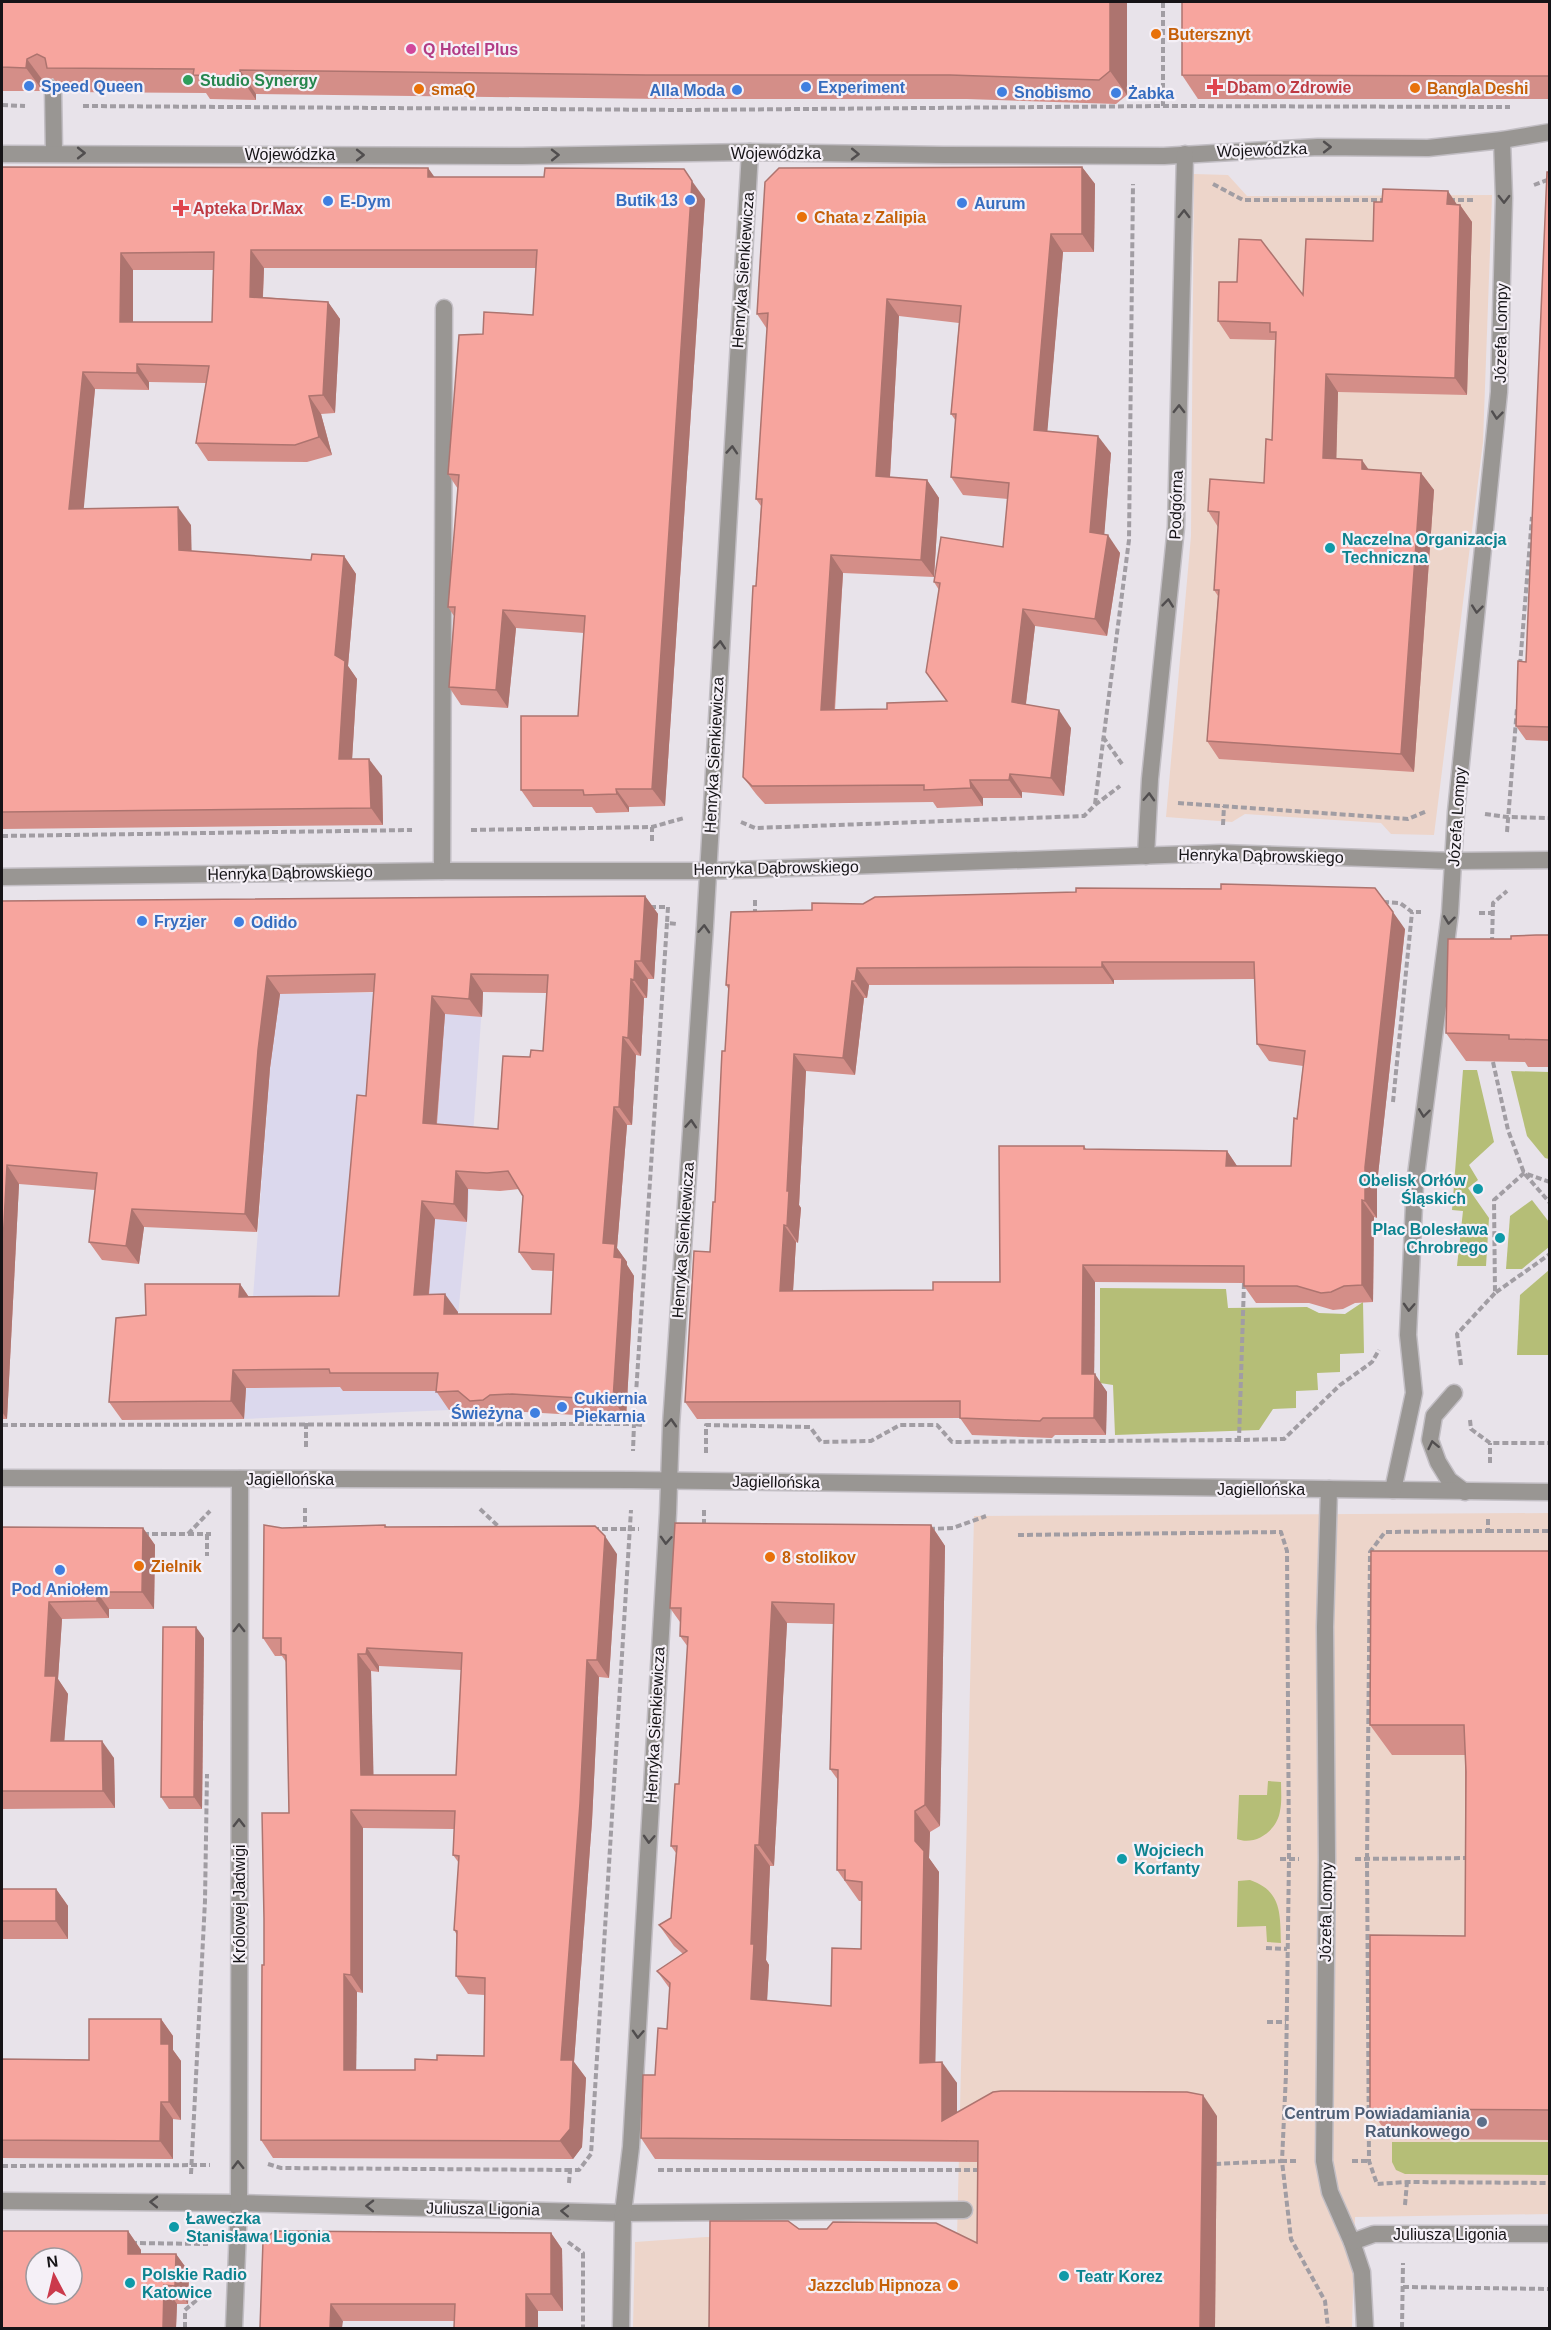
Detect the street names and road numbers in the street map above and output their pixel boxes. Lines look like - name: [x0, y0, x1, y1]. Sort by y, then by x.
- street label: Wojewódzka: [1217, 140, 1308, 160]
- street label: Wojewódzka: [731, 145, 821, 162]
- street label: Wojewódzka: [245, 146, 335, 163]
- street label: Henryka Sienkiewicza: [729, 191, 757, 349]
- street label: Józefa Lompy: [1492, 283, 1510, 383]
- street label: Podgórna: [1166, 470, 1186, 540]
- street label: Henryka Sienkiewicza: [701, 676, 727, 834]
- street label: Józefa Lompy: [1445, 767, 1469, 867]
- street label: Henryka Dąbrowskiego: [1178, 846, 1344, 866]
- street label: Henryka Dąbrowskiego: [693, 858, 859, 878]
- street label: Henryka Dąbrowskiego: [207, 863, 373, 883]
- street label: Henryka Sienkiewicza: [669, 1161, 697, 1319]
- street label: Jagiellońska: [246, 1471, 334, 1488]
- street label: Jagiellońska: [732, 1473, 820, 1491]
- street label: Jagiellońska: [1217, 1481, 1305, 1498]
- street label: Henryka Sienkiewicza: [642, 1646, 668, 1804]
- street label: Królowej Jadwigi: [231, 1844, 248, 1964]
- street label: Józefa Lompy: [1317, 1862, 1335, 1962]
- street label: Juliusza Ligonia: [426, 2200, 540, 2218]
- street label: Juliusza Ligonia: [1393, 2226, 1507, 2243]

